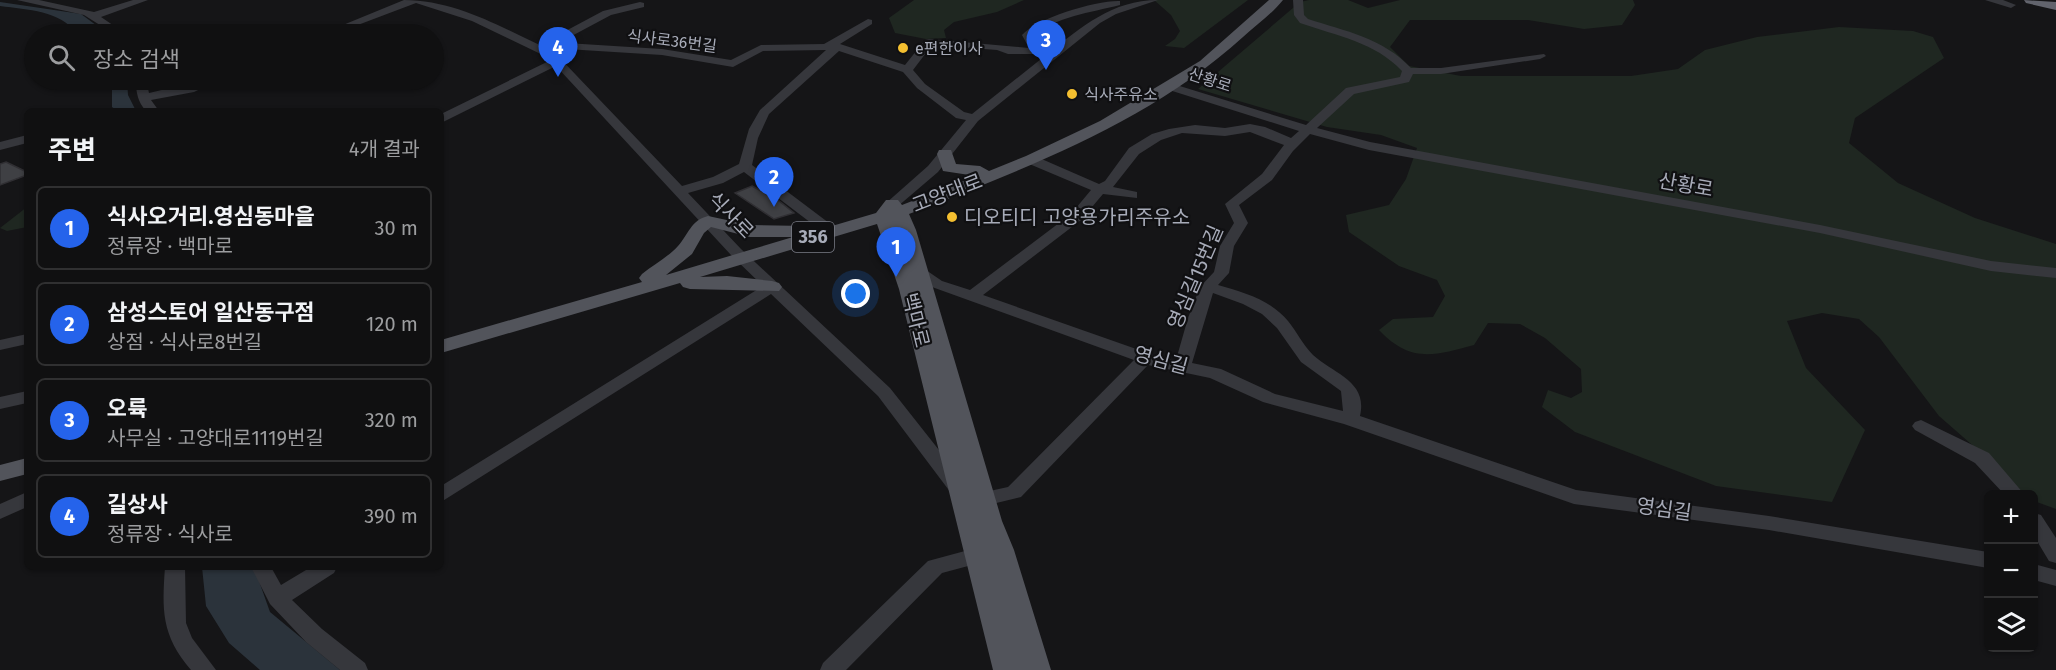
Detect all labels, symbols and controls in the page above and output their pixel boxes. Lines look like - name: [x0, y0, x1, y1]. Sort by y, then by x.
- pin: 3: [1026, 20, 1066, 70]
- search box: [24, 24, 444, 90]
- street label: 식사로36번길: [626, 26, 718, 56]
- pin: 4: [538, 28, 578, 77]
- place label: e편한이사: [915, 39, 983, 58]
- icon: search: [45, 41, 78, 74]
- marker: e편한이사: [896, 41, 910, 55]
- text: 장소 검색: [93, 46, 180, 73]
- street label: 산황로: [1186, 64, 1234, 96]
- place label: 식사주유소: [1084, 85, 1158, 104]
- marker: 식사주유소: [1065, 87, 1079, 101]
- text: 주변: [48, 135, 96, 166]
- text: 4개 결과: [349, 137, 420, 161]
- pin: 2: [754, 158, 794, 207]
- street label: 산황로: [1657, 168, 1715, 202]
- street label: 고양대로: [908, 169, 986, 217]
- street label: 식사로: [703, 187, 759, 243]
- text: 식사오거리.영심동마을: [107, 203, 315, 230]
- place label: 디오티디 고양용가리주유소: [964, 205, 1190, 229]
- marker: 디오티디 고양용가리주유소: [945, 210, 959, 224]
- text: 1: [65, 216, 74, 240]
- text: 30 m: [374, 216, 418, 240]
- street label: 영심길15번길: [1162, 221, 1228, 333]
- road number: 356: [792, 222, 834, 252]
- pin: 1: [876, 228, 916, 277]
- text: 정류장 · 백마로: [107, 234, 233, 258]
- your location: [841, 279, 870, 308]
- street label: 백마로: [898, 290, 934, 350]
- text: 삼성스토어 일산동구점: [107, 299, 315, 326]
- text: 2: [64, 312, 75, 336]
- text: 120 m: [366, 312, 418, 336]
- text: 상점 · 식사로8번길: [107, 330, 262, 354]
- street label: 영심길: [1131, 341, 1191, 379]
- text: 오륙: [107, 395, 147, 422]
- text: 3: [64, 408, 75, 432]
- text: 320 m: [365, 408, 418, 432]
- text: 사무실 · 고양대로1119번길: [107, 426, 324, 450]
- map controls: [1984, 490, 2038, 652]
- button: +: [1984, 490, 2038, 544]
- text: 길상사: [107, 491, 168, 518]
- street label: 영심길: [1635, 493, 1693, 525]
- text: 4: [64, 504, 75, 528]
- text: 390 m: [364, 504, 418, 528]
- text: 정류장 · 식사로: [107, 522, 233, 546]
- button: −: [1984, 544, 2038, 598]
- button: layers: [1984, 598, 2038, 652]

